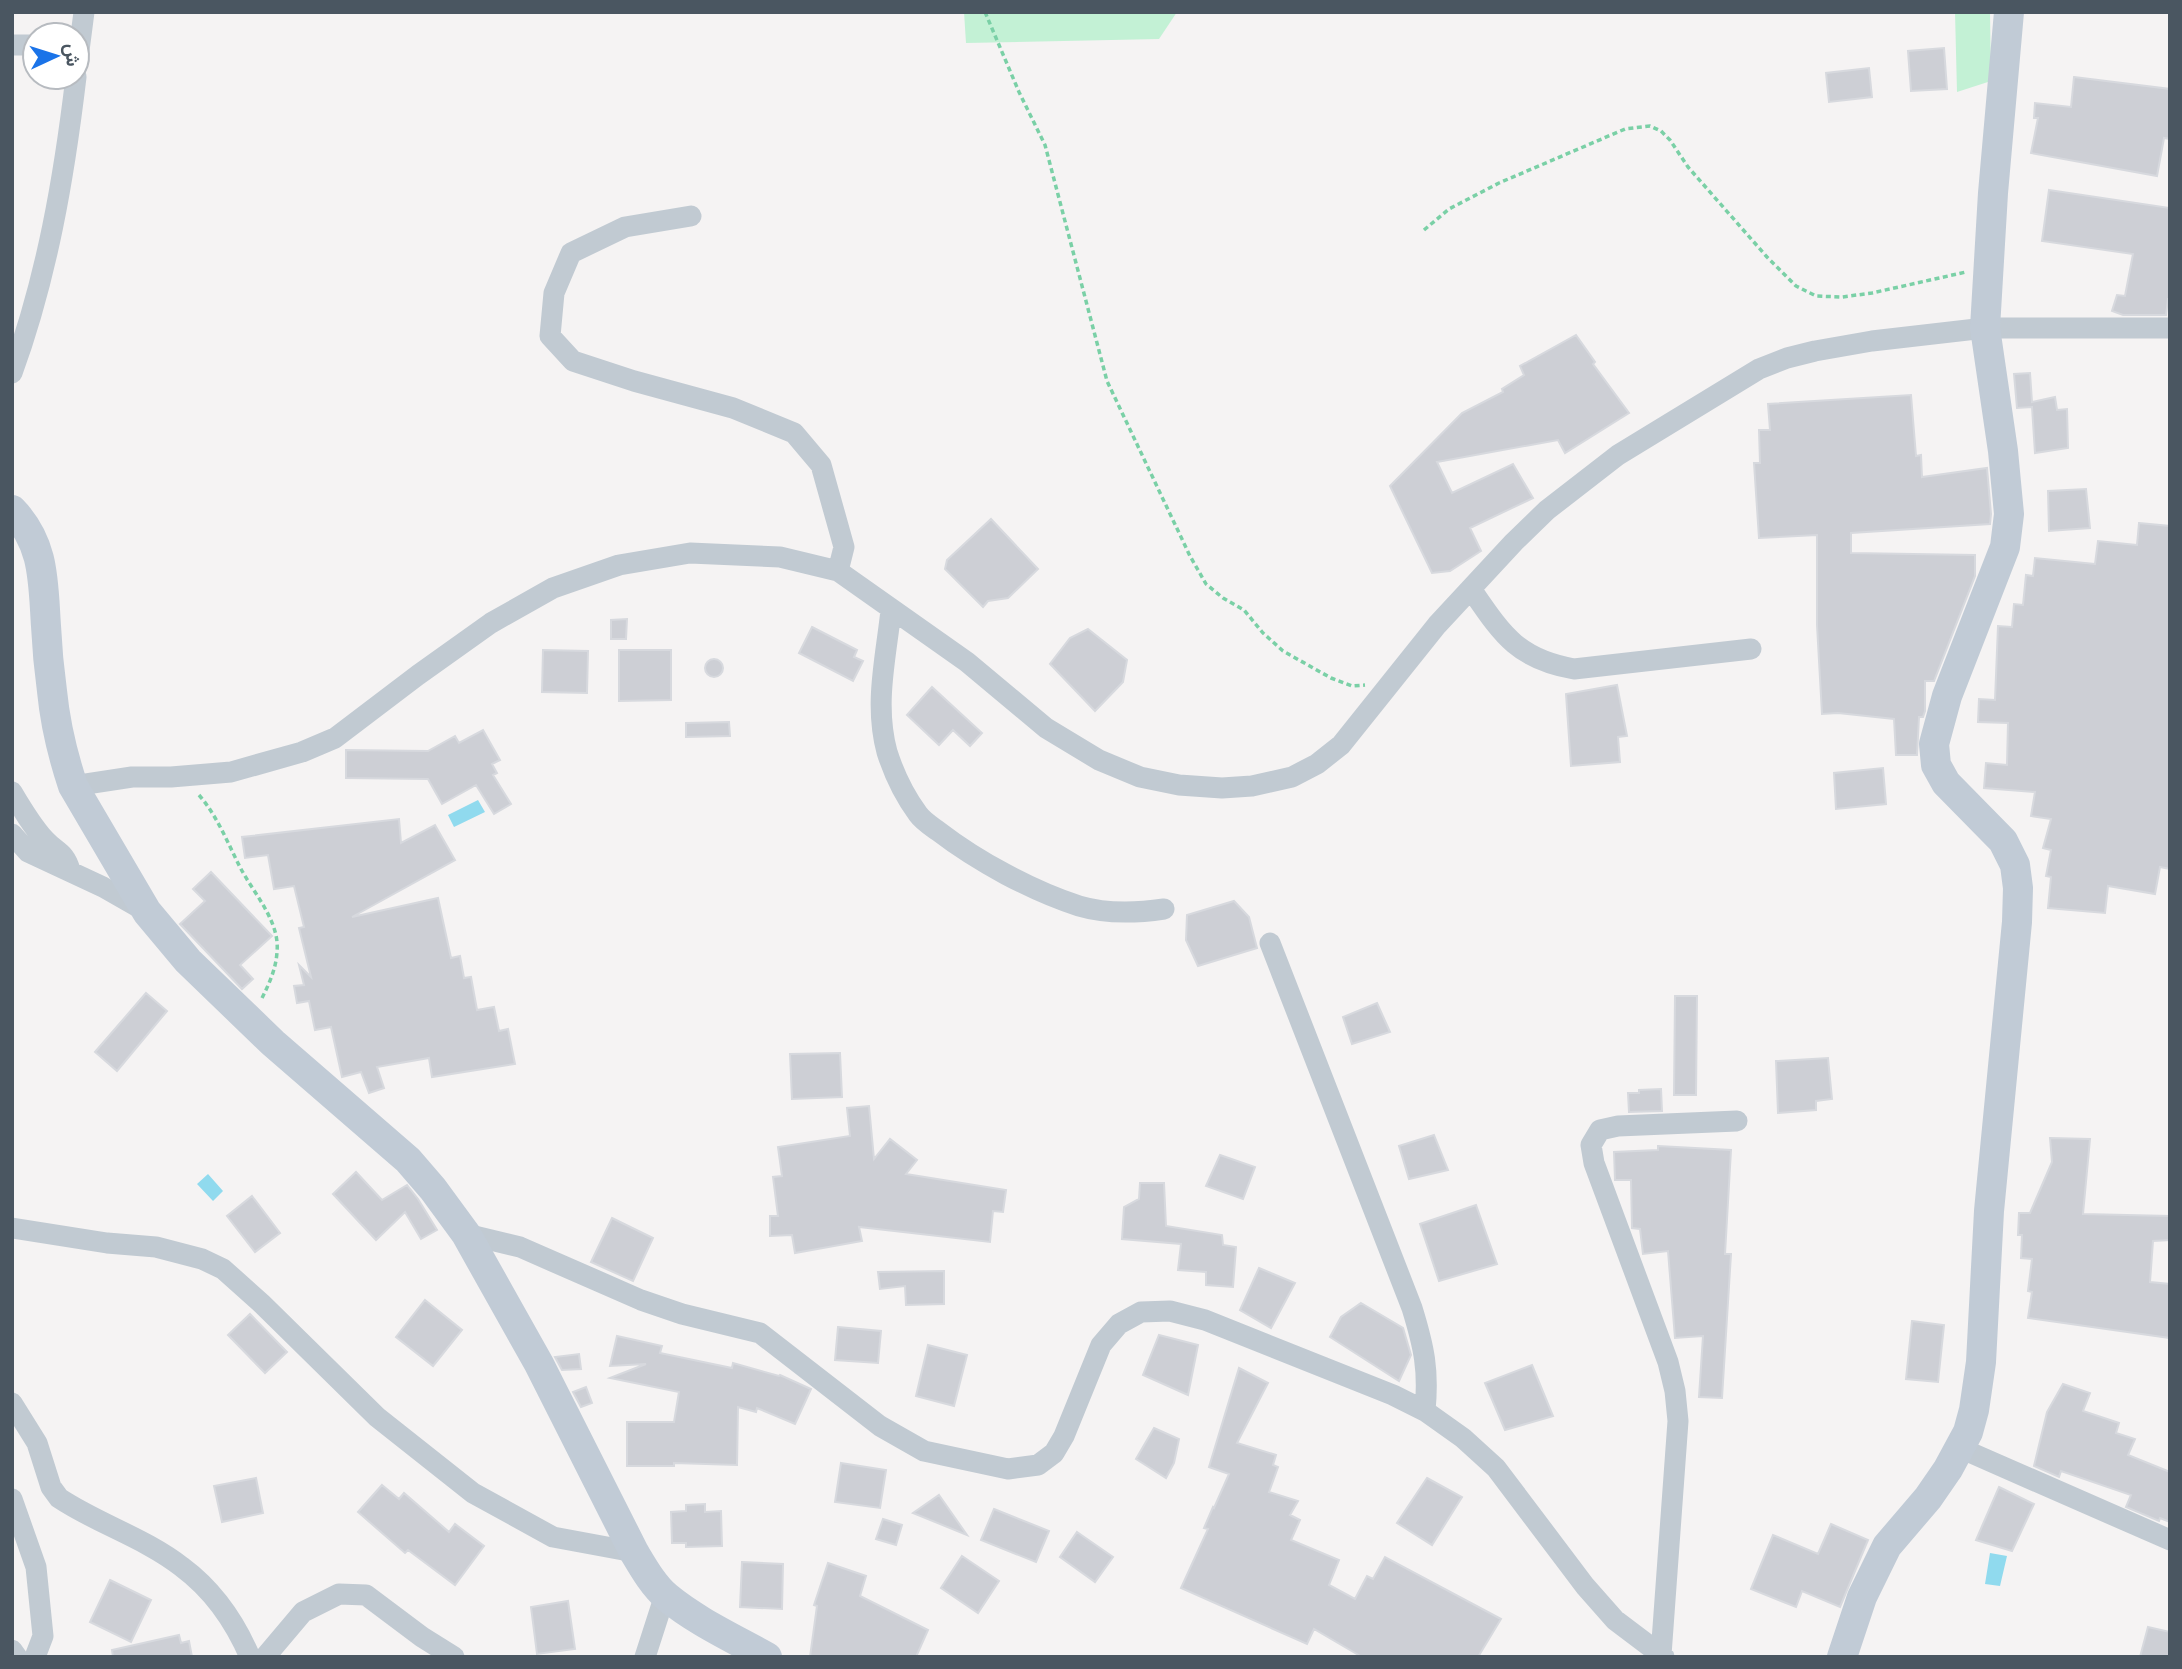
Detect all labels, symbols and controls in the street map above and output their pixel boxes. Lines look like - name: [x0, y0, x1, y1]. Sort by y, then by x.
- north arrow: [21, 21, 91, 91]
- text: ش: [60, 43, 84, 67]

